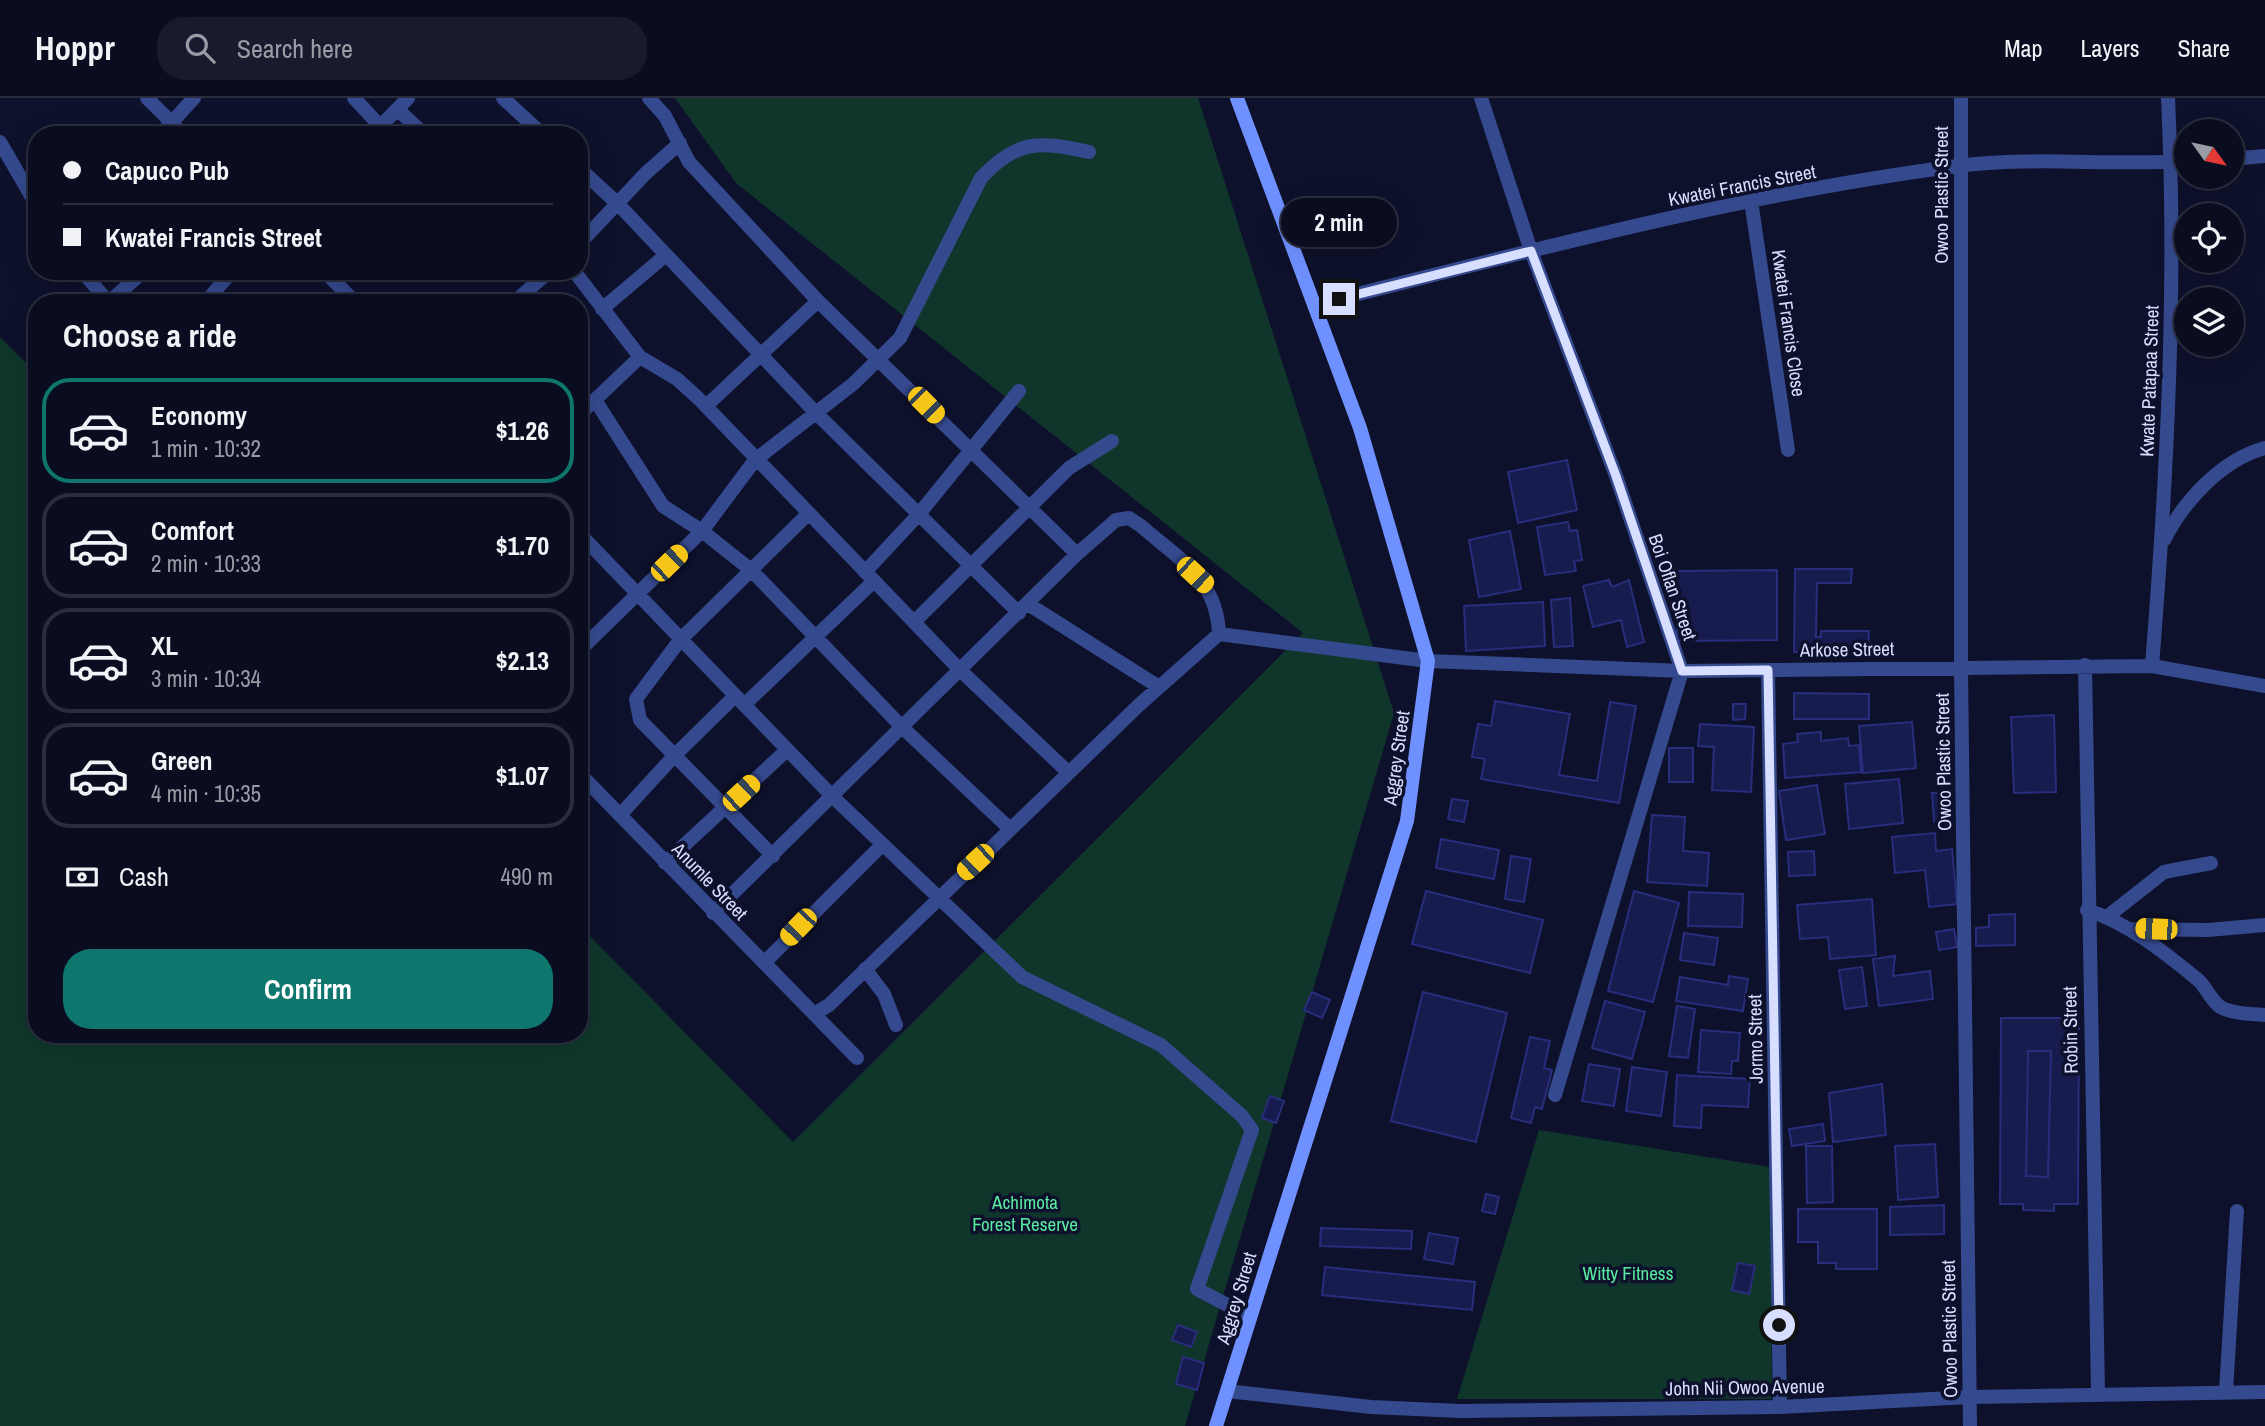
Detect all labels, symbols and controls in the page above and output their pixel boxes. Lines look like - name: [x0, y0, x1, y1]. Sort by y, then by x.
- search box: [157, 17, 647, 80]
- text: Hoppr: [35, 26, 115, 70]
- icon: search: [181, 29, 219, 67]
- text: Search here: [237, 31, 353, 66]
- text: Map: [2004, 32, 2042, 64]
- text: Layers: [2080, 32, 2139, 64]
- text: Share: [2177, 32, 2230, 64]
- north arrow: [2174, 119, 2244, 189]
- map controls: [2174, 119, 2244, 357]
- street label: Owoo Plastic Street: [1928, 125, 1954, 264]
- text: Capuco Pub: [105, 153, 229, 188]
- street label: Kwatei Francis Street: [1666, 158, 1819, 212]
- callout: 2 min: [1281, 198, 1397, 246]
- button: locate: [2174, 203, 2244, 273]
- text: 2 min: [1314, 207, 1364, 238]
- text: Kwatei Francis Street: [105, 220, 322, 255]
- street label: Kwatei Francis Close: [1766, 248, 1812, 398]
- route end: [1323, 283, 1355, 315]
- button: layers: [2174, 287, 2244, 357]
- street label: Kwate Patapaa Street: [2133, 304, 2165, 457]
- text: Choose a ride: [63, 314, 237, 357]
- car: [904, 383, 949, 427]
- text: Economy: [151, 398, 247, 433]
- icon: car: [67, 399, 130, 462]
- text: $1.26: [496, 413, 549, 448]
- text: 1 min · 10:32: [151, 433, 261, 464]
- text: Comfort: [151, 513, 234, 548]
- icon: car: [67, 514, 130, 577]
- text: $1.70: [496, 528, 549, 563]
- street label: Boi Oflan Street: [1643, 530, 1704, 644]
- car: [647, 541, 692, 585]
- text: 2 min · 10:33: [151, 548, 261, 579]
- car: [1173, 553, 1218, 597]
- text: XL: [151, 628, 178, 663]
- icon: car: [67, 629, 130, 692]
- street label: Arkose Street: [1799, 635, 1895, 663]
- text: $2.13: [496, 643, 549, 678]
- text: 3 min · 10:34: [151, 663, 261, 694]
- street label: Owoo Plastic Street: [1929, 692, 1957, 831]
- street label: Aggrey Street: [1376, 708, 1416, 808]
- text: Green: [151, 743, 213, 778]
- icon: car: [67, 744, 130, 807]
- text: $1.07: [496, 758, 549, 793]
- car: [719, 771, 764, 815]
- text: 4 min · 10:35: [151, 778, 261, 809]
- street label: Anumle Street: [666, 836, 754, 926]
- car: [953, 840, 998, 884]
- icon: cash: [63, 858, 101, 896]
- text: Cash: [119, 859, 169, 894]
- text: 490 m: [501, 861, 553, 892]
- car: [776, 905, 821, 949]
- car: [2135, 918, 2178, 940]
- button: Confirm: [63, 949, 553, 1029]
- street label: Robin Street: [2056, 985, 2084, 1074]
- street label: Jormo Street: [1741, 994, 1769, 1084]
- park label: Achimota Forest Reserve: [972, 1189, 1078, 1237]
- street label: Aggrey Street: [1209, 1248, 1263, 1348]
- street label: Owoo Plastic Street: [1935, 1259, 1963, 1398]
- park label: Witty Fitness: [1583, 1260, 1674, 1286]
- route start: [1763, 1309, 1795, 1341]
- street label: John Nii Owoo Avenue: [1665, 1373, 1825, 1401]

